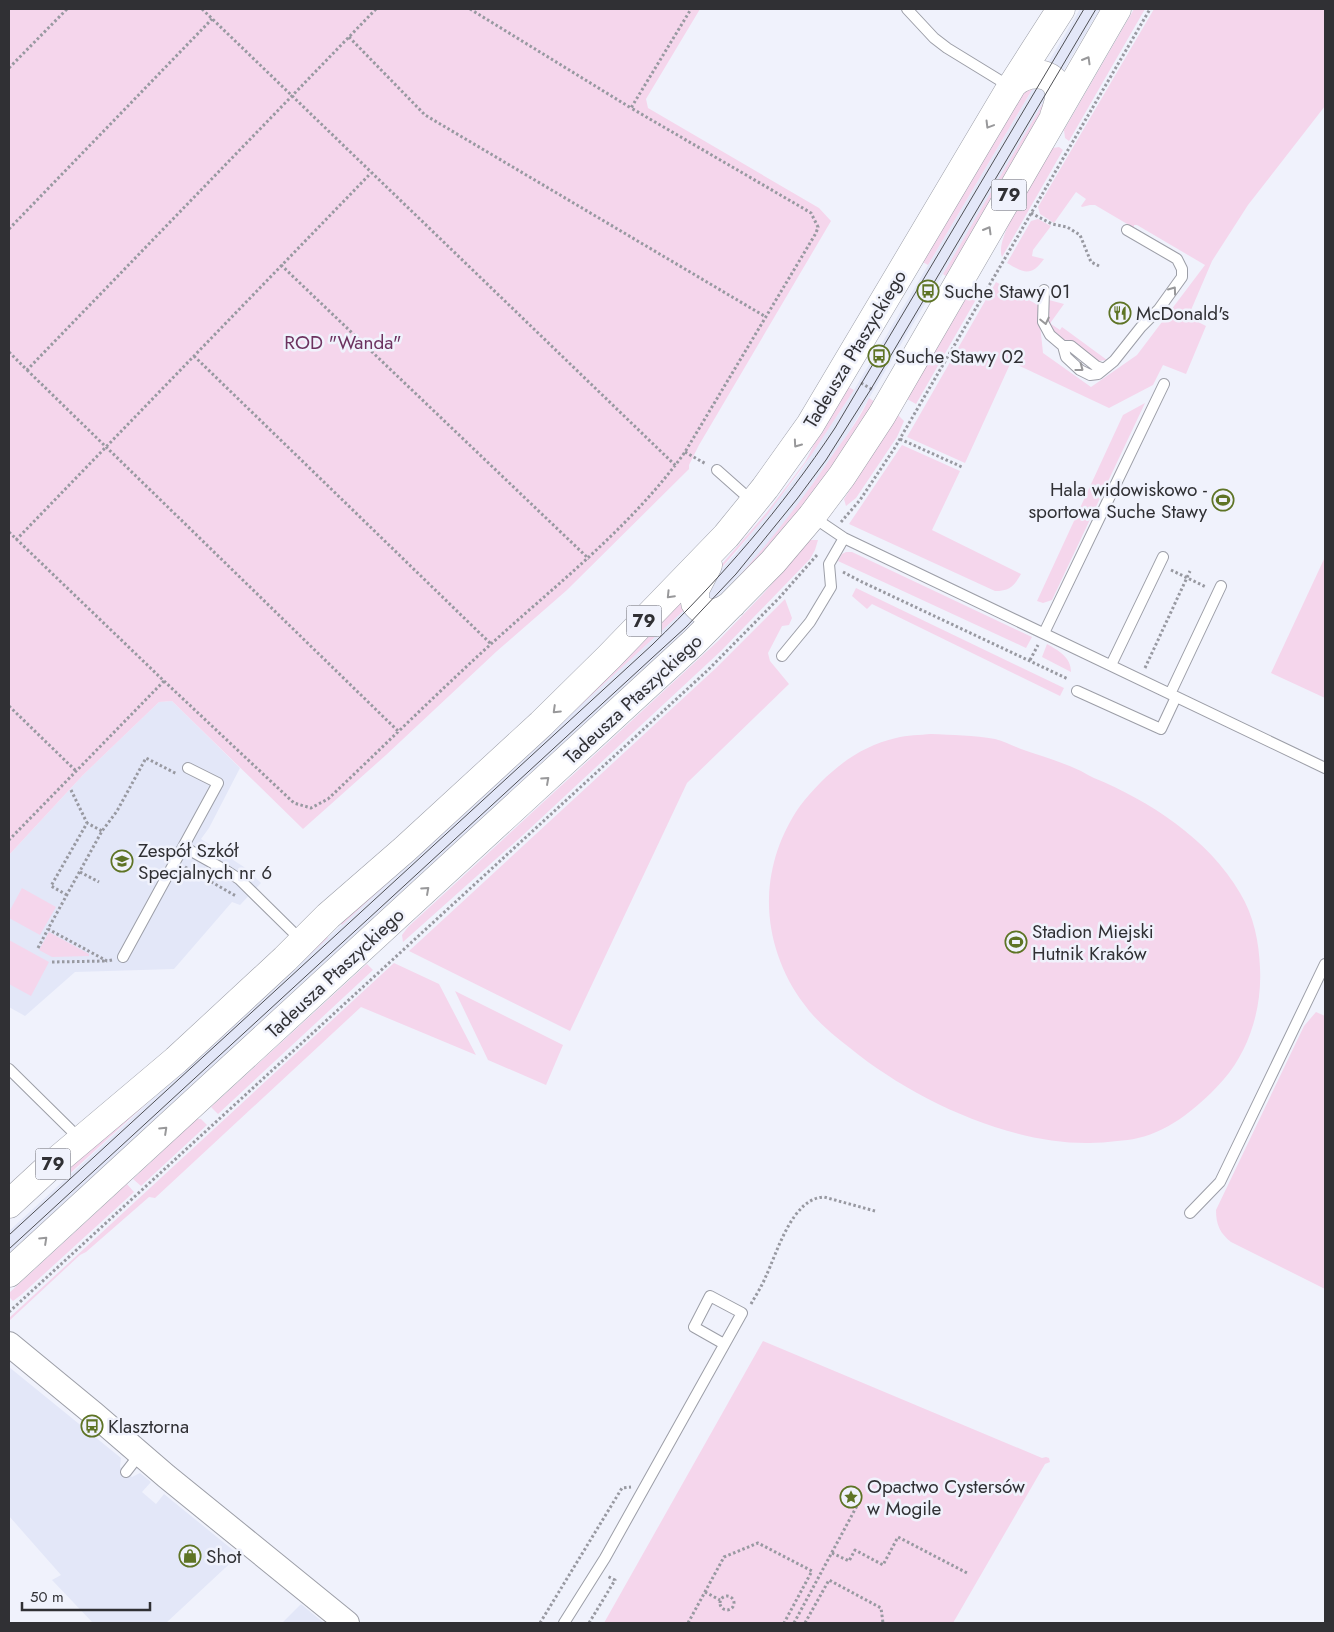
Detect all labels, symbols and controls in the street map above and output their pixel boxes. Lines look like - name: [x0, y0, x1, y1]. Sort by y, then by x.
- one-way arrow: [1081, 56, 1091, 65]
- one-way arrow: [985, 119, 995, 128]
- road number: 79: [992, 180, 1026, 210]
- one-way arrow: [982, 226, 992, 235]
- street label: Tadeusza Ptaszyckiego: [797, 265, 913, 433]
- place label: Suche Stawy 01: [944, 278, 1070, 305]
- bus stop icon: Suche Stawy 01: [916, 279, 940, 303]
- one-way arrow: [1167, 287, 1175, 296]
- place label: McDonald's: [1136, 300, 1230, 327]
- restaurant icon: McDonald's: [1108, 301, 1132, 325]
- one-way arrow: [1040, 317, 1050, 326]
- park label: ROD "Wanda": [284, 329, 402, 356]
- place label: Suche Stawy 02: [895, 343, 1024, 370]
- bus stop icon: Suche Stawy 02: [867, 344, 891, 368]
- one-way arrow: [1074, 362, 1084, 371]
- one-way arrow: [794, 438, 803, 448]
- place label: Hala widowiskowo - sportowa Suche Stawy: [1028, 476, 1208, 525]
- sports icon: Hala widowiskowo - sportowa Suche Stawy: [1211, 488, 1235, 512]
- one-way arrow: [667, 589, 676, 598]
- road number: 79: [626, 606, 662, 636]
- street label: Tadeusza Ptaszyckiego: [558, 628, 708, 770]
- one-way arrow: [552, 704, 561, 713]
- one-way arrow: [540, 777, 549, 786]
- place label: Zespół Szkół Specjalnych nr 6: [138, 837, 272, 886]
- school or university icon: Zespół Szkół Specjalnych nr 6: [110, 849, 134, 873]
- one-way arrow: [420, 887, 429, 896]
- street label: Tadeusza Ptaszyckiego: [260, 902, 410, 1044]
- place label: Stadion Miejski Hutnik Kraków: [1032, 918, 1154, 967]
- sports icon: Stadion Miejski Hutnik Kraków: [1004, 930, 1028, 954]
- one-way arrow: [158, 1127, 167, 1136]
- road number: 79: [36, 1148, 70, 1180]
- one-way arrow: [39, 1237, 48, 1246]
- place label: Klasztorna: [108, 1413, 189, 1440]
- bus stop icon: Klasztorna: [80, 1414, 104, 1438]
- place label: Opactwo Cystersów w Mogile: [867, 1473, 1025, 1522]
- place icon: Opactwo Cystersów w Mogile: [839, 1485, 863, 1509]
- place label: Shot: [206, 1543, 242, 1570]
- shop icon: Shot: [178, 1544, 202, 1568]
- scale bar: [22, 1580, 150, 1612]
- text: 50 m: [30, 1586, 64, 1608]

